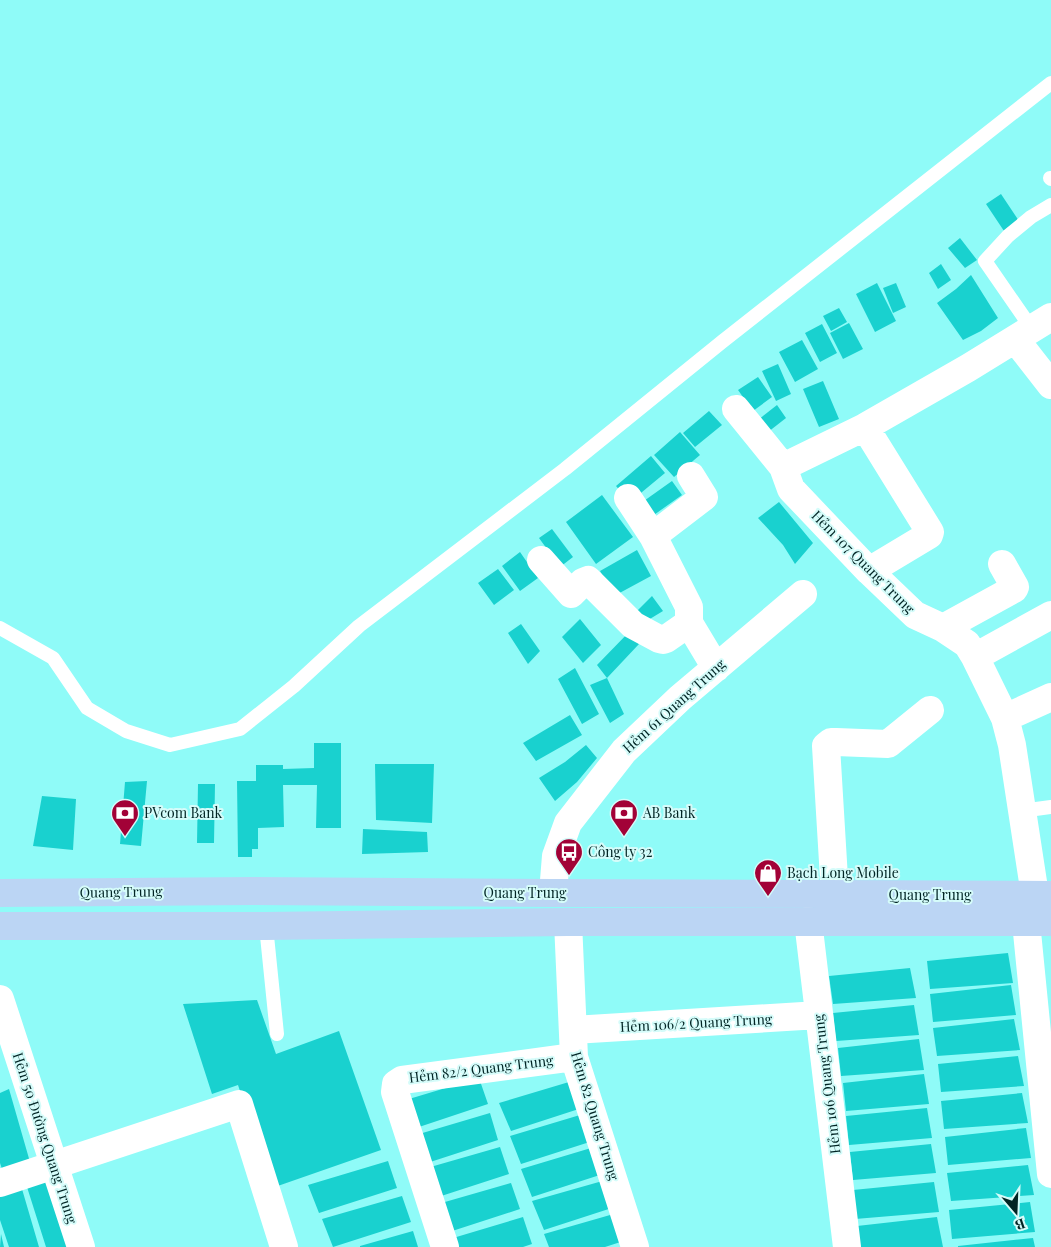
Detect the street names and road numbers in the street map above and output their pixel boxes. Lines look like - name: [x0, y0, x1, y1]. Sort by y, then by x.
- street label: Hẻm 107 Quang Trung: [808, 506, 920, 618]
- street label: Hẻm 61 Quang Trung: [618, 654, 730, 757]
- street label: Quang Trung: [79, 881, 163, 902]
- street label: Quang Trung: [484, 883, 567, 902]
- street label: Quang Trung: [889, 885, 972, 904]
- street label: Hẻm 106/2 Quang Trung: [619, 1009, 773, 1036]
- street label: Hẻm 106 Quang Trung: [808, 1013, 844, 1155]
- street label: Hẻm 82 Quang Trung: [567, 1049, 624, 1183]
- street label: Hẻm 50 Đường Quang Trung: [9, 1050, 82, 1226]
- street label: Hẻm 82/2 Quang Trung: [408, 1050, 555, 1087]

